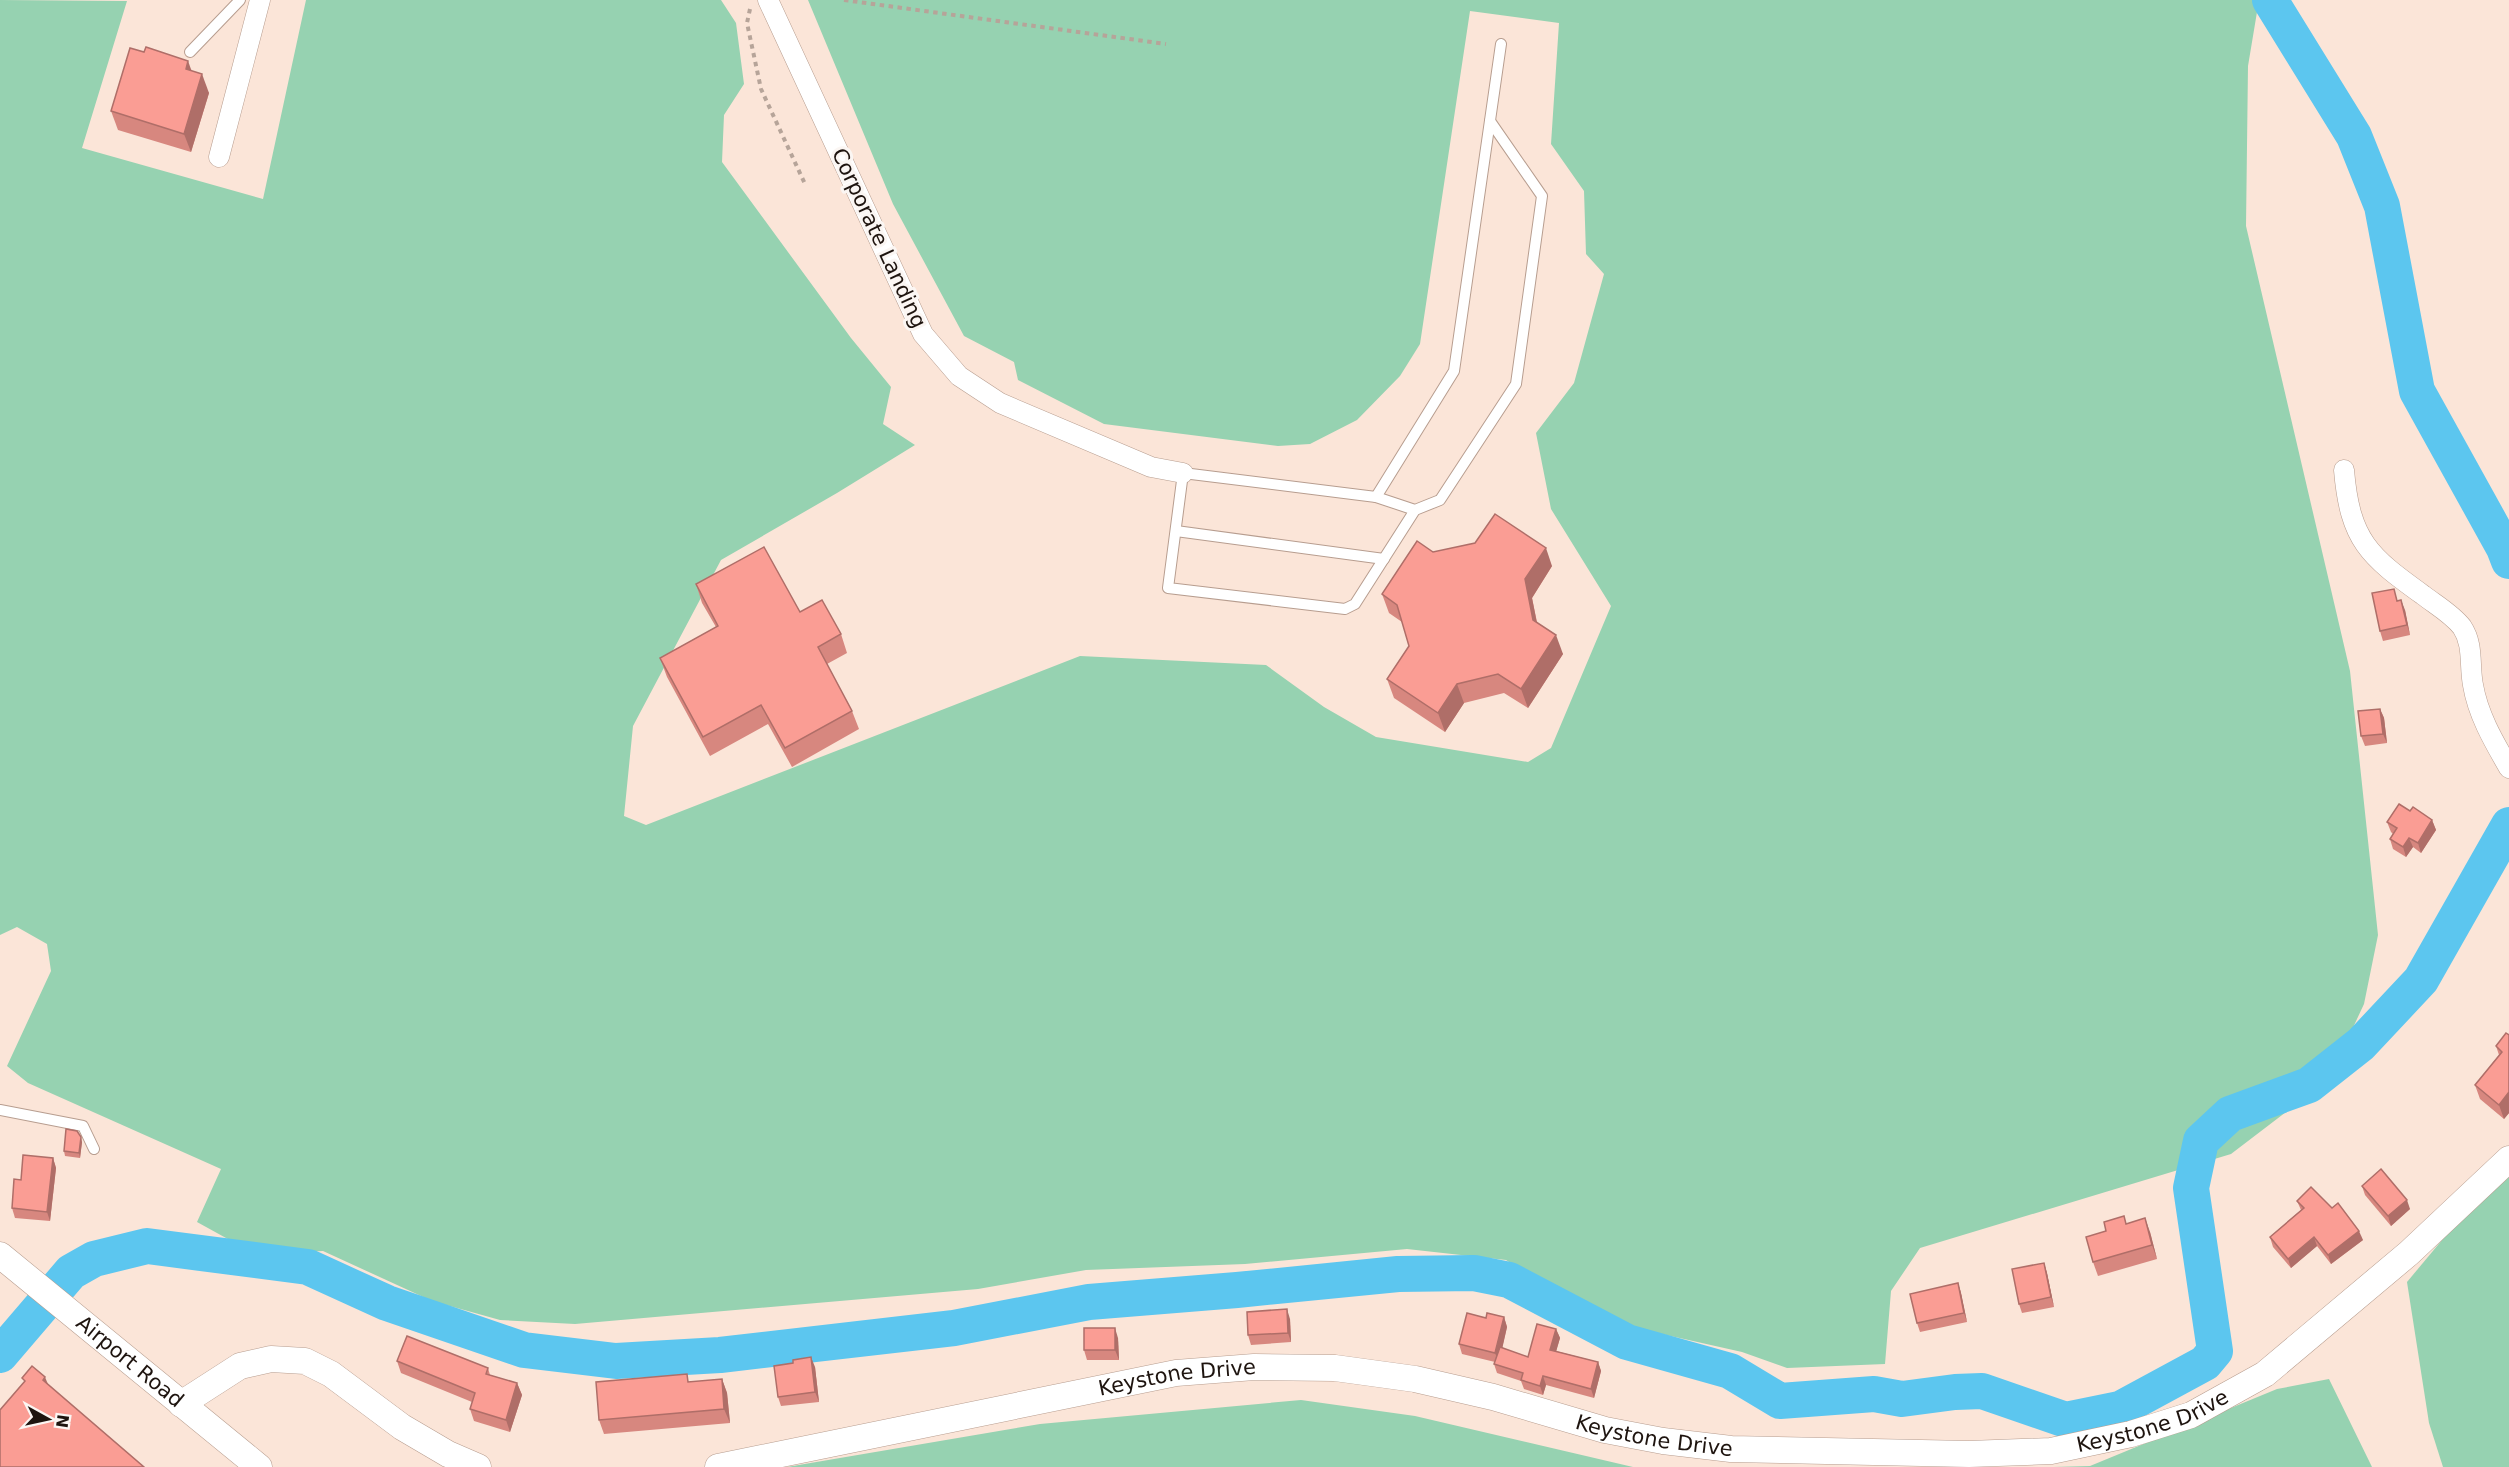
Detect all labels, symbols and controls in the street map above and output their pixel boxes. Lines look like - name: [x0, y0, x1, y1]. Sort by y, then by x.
- street label: Corporate Landing: [827, 144, 931, 332]
- street label: Airport Road: [72, 1311, 188, 1412]
- street label: Keystone Drive: [1096, 1355, 1257, 1401]
- street label: Keystone Drive: [2074, 1385, 2233, 1457]
- north arrow: [18, 1389, 78, 1449]
- street label: Keystone Drive: [1573, 1410, 1734, 1461]
- text: N: [52, 1413, 73, 1429]

